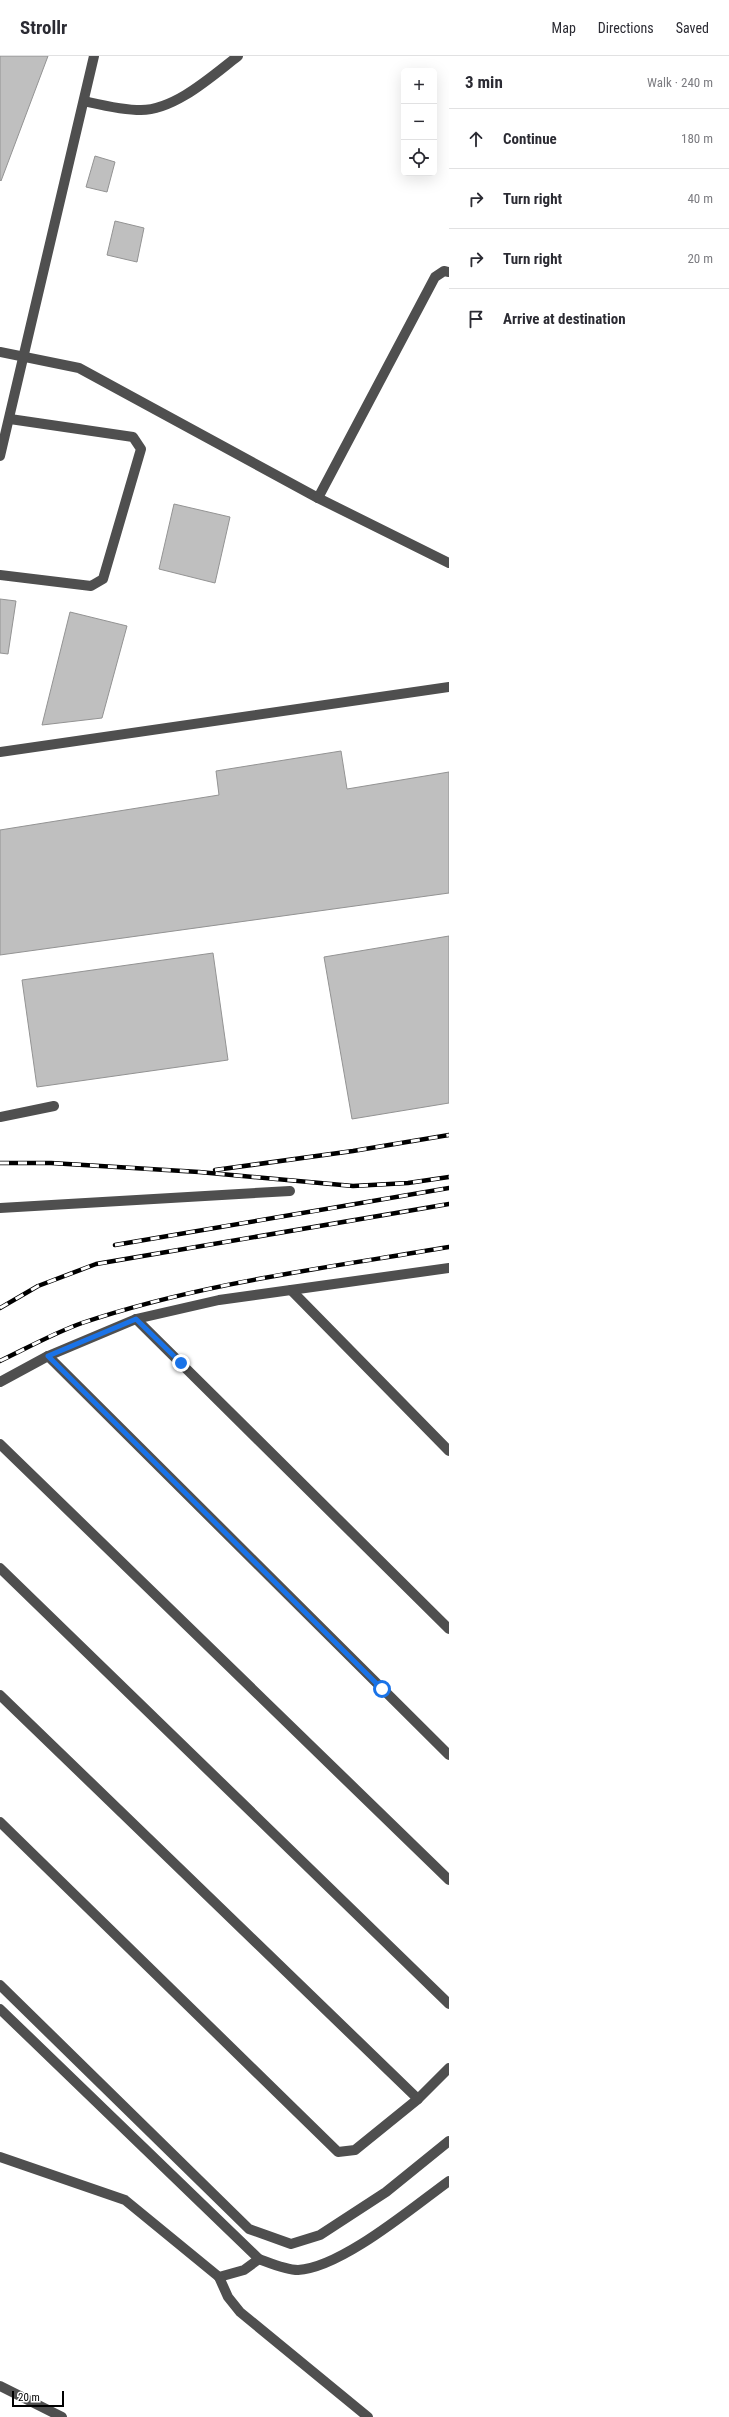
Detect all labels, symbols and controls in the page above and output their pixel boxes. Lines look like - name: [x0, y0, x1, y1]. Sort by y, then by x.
- text: Strollr: [20, 16, 67, 39]
- text: Map: [552, 20, 576, 36]
- text: Directions: [598, 20, 654, 36]
- text: Saved: [676, 20, 709, 36]
- map controls: [401, 68, 437, 176]
- button: +: [401, 68, 437, 104]
- text: 3 min: [465, 72, 503, 92]
- text: Walk · 240 m: [647, 75, 713, 90]
- button: −: [401, 104, 437, 140]
- icon: ahead: [465, 128, 487, 150]
- text: Continue: [503, 130, 557, 148]
- text: 180 m: [681, 131, 713, 146]
- button: locate: [401, 140, 437, 176]
- icon: right: [465, 188, 487, 210]
- text: Turn right: [503, 190, 562, 208]
- text: 40 m: [687, 191, 713, 206]
- icon: right: [465, 248, 487, 270]
- text: Turn right: [503, 250, 562, 268]
- text: 20 m: [687, 251, 713, 266]
- icon: arrive: [465, 308, 487, 330]
- text: Arrive at destination: [503, 310, 626, 328]
- route end: [172, 1354, 190, 1372]
- route start: [373, 1680, 391, 1698]
- scale bar: [12, 2389, 64, 2408]
- text: 20 m: [18, 2391, 40, 2404]

